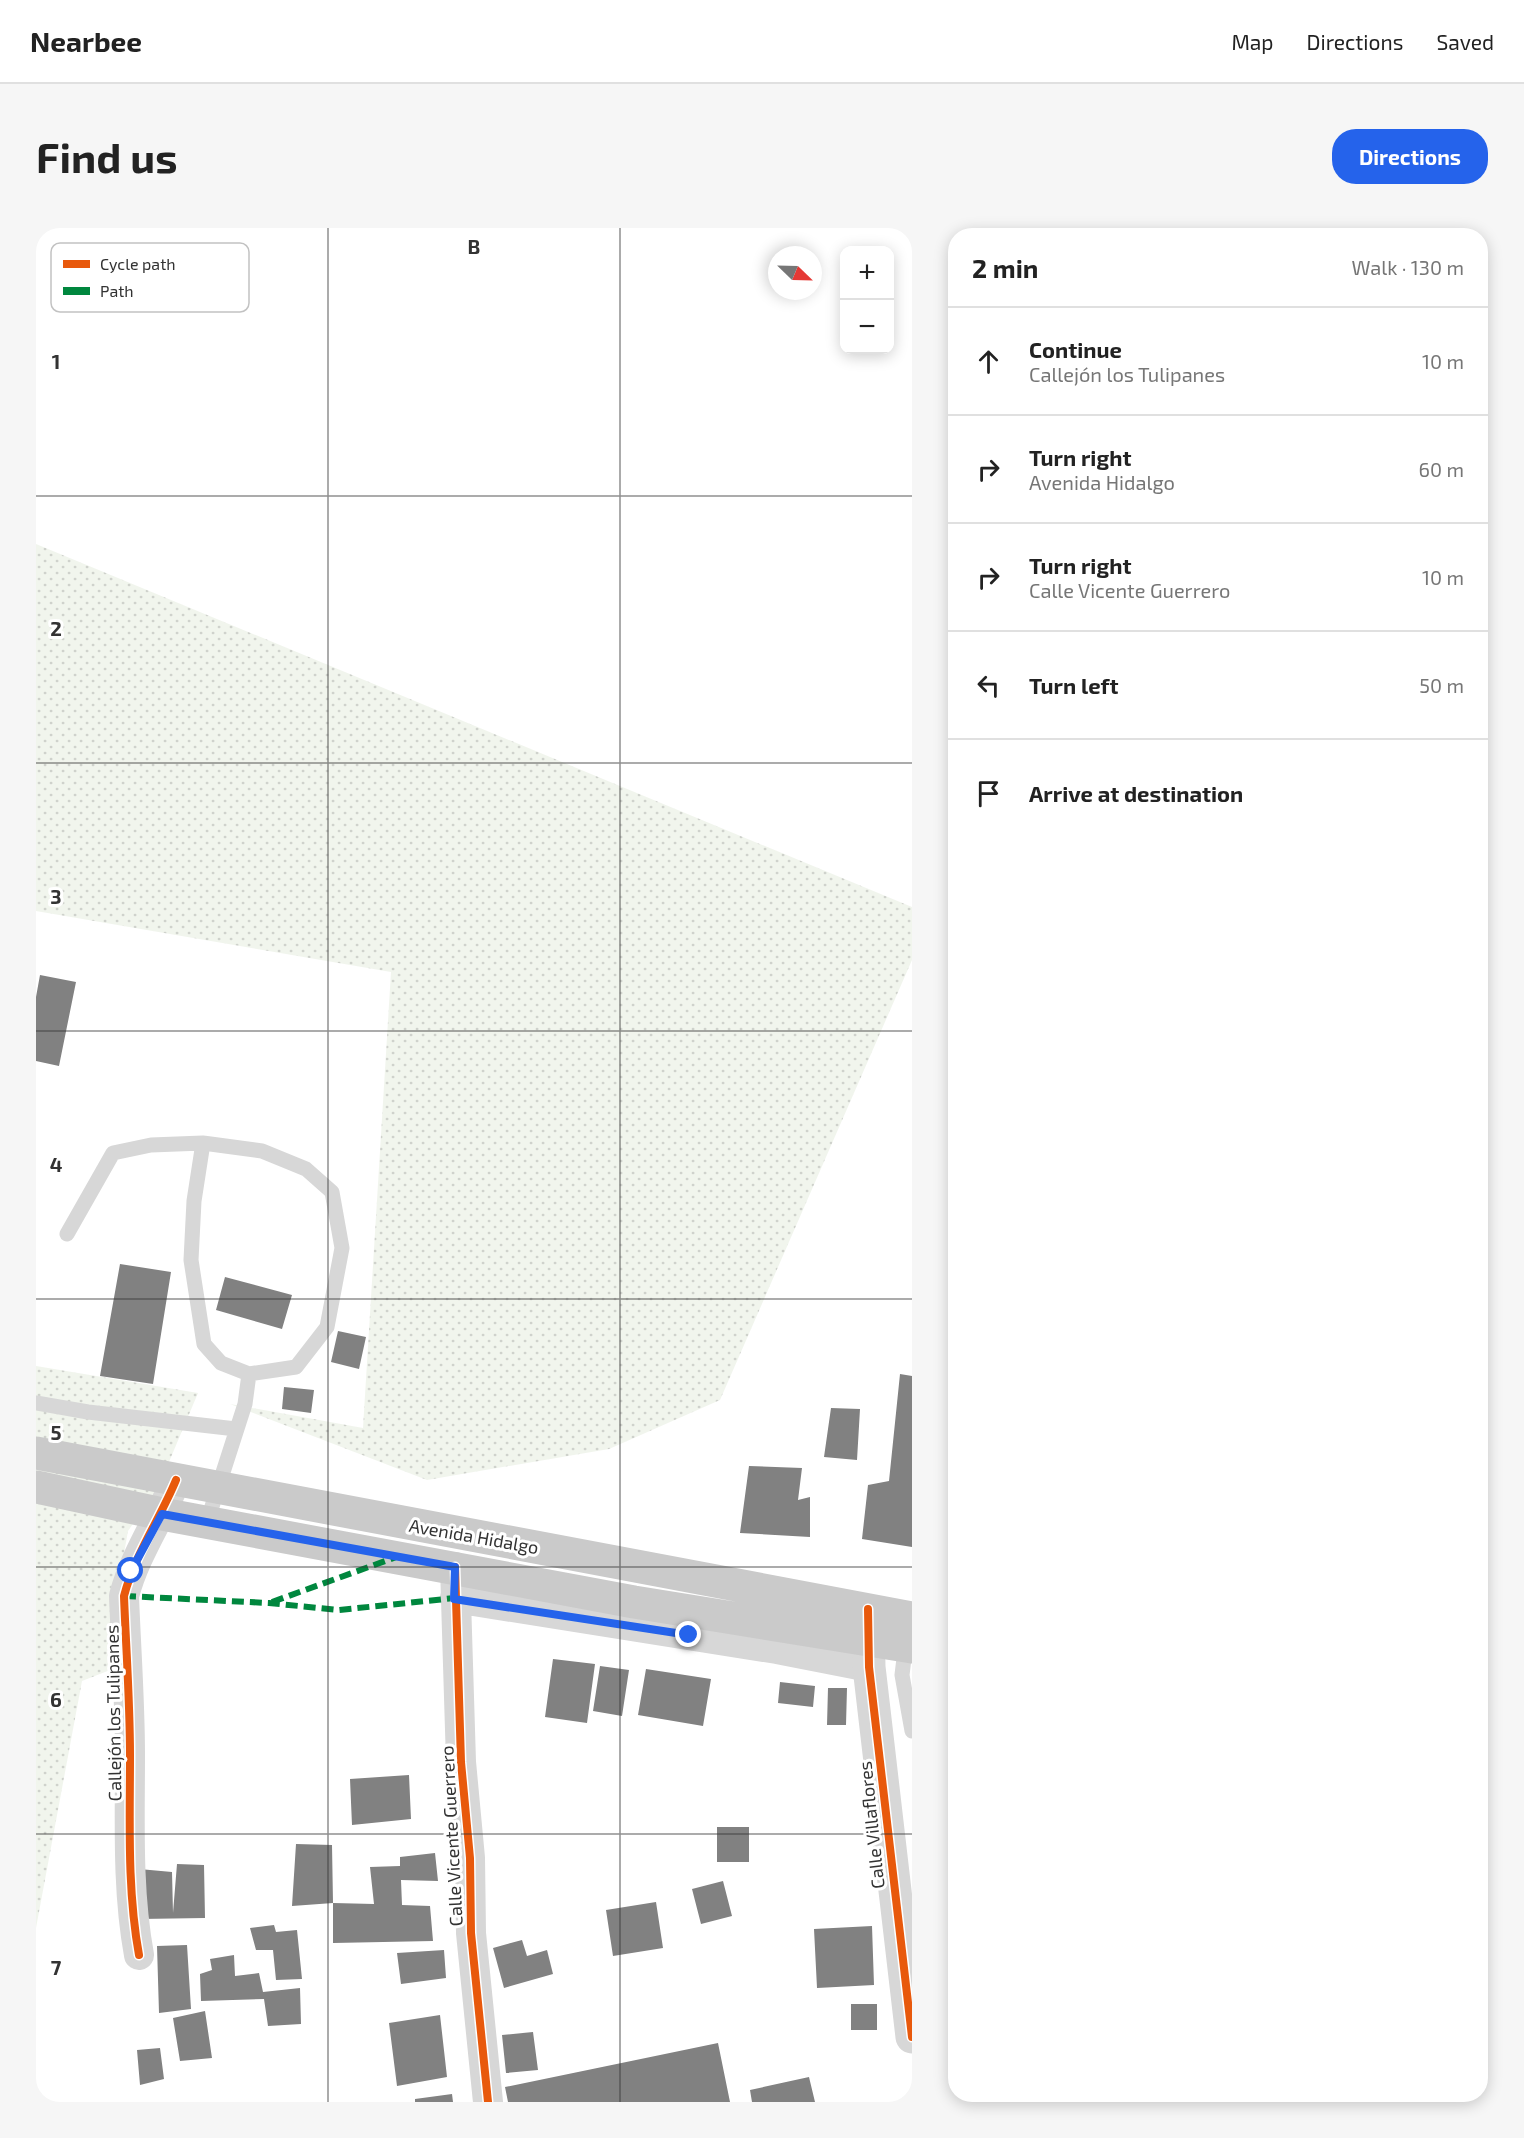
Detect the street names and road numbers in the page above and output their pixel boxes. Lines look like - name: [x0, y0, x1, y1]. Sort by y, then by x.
- street label: Avenida Hidalgo: [407, 1514, 541, 1558]
- street label: Callejón los Tulipanes: [100, 1625, 126, 1801]
- street label: Calle Vicente Guerrero: [435, 1745, 467, 1927]
- street label: Calle Villaflores: [853, 1760, 889, 1890]

